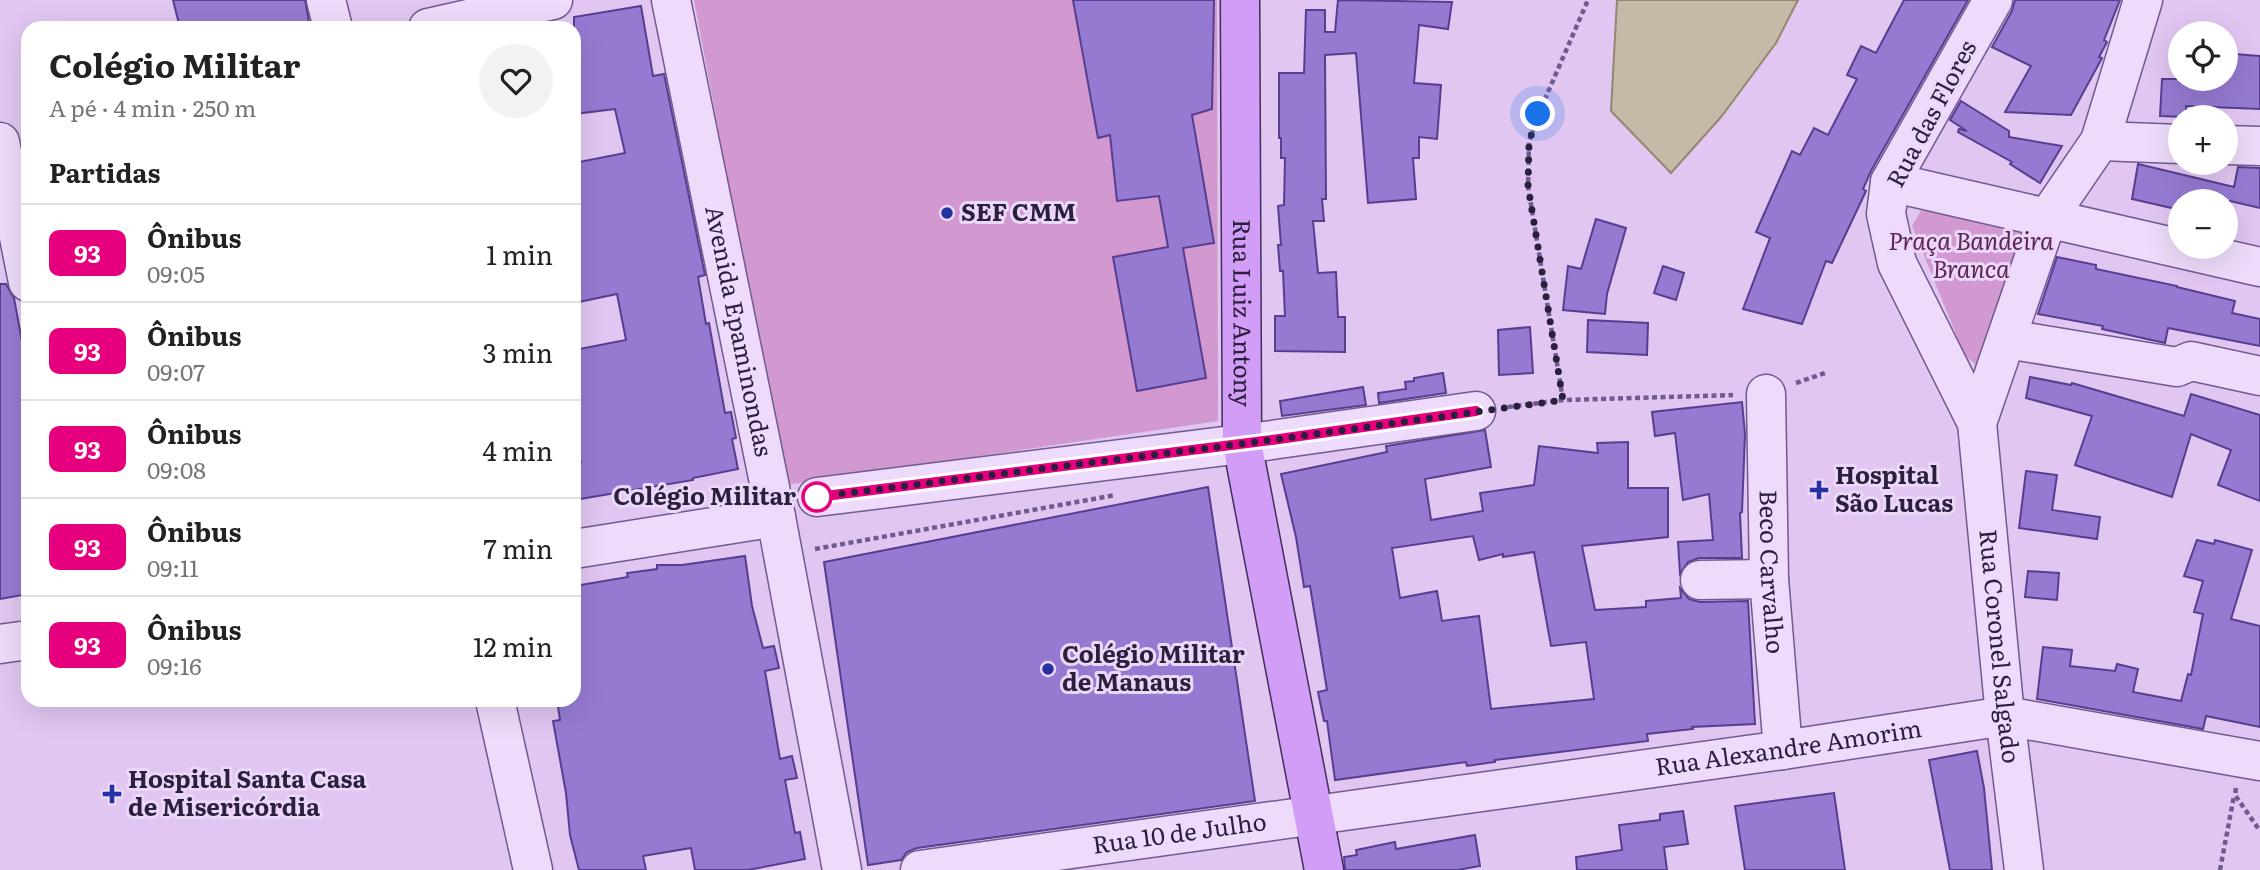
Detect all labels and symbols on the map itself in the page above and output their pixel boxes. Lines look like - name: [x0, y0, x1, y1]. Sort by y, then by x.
- street label: Rua das Flores: [1876, 33, 1983, 193]
- your location: [1520, 96, 1555, 131]
- place label: SEF CMM: [961, 193, 1076, 228]
- street label: Avenida Epaminondas: [698, 202, 783, 459]
- marker: SEF CMM: [939, 205, 955, 221]
- street label: Rua Luiz Antony: [1226, 219, 1262, 407]
- park label: Praça Bandeira Branca: [1888, 222, 2054, 285]
- place label: Hospital São Lucas: [1835, 456, 1953, 519]
- place label: Colégio Militar: [613, 477, 796, 512]
- marker: Hospital São Lucas: [1809, 480, 1829, 500]
- marker: Colégio Militar: [802, 482, 832, 512]
- street label: Beco Carvalho: [1753, 489, 1795, 655]
- street label: Rua Coronel Salgado: [1972, 528, 2031, 765]
- place label: Colégio Militar de Manaus: [1062, 635, 1245, 698]
- marker: Colégio Militar de Manaus: [1040, 661, 1056, 677]
- street label: Rua Alexandre Amorim: [1653, 709, 1924, 783]
- place label: Hospital Santa Casa de Misericórdia: [128, 760, 366, 823]
- marker: Hospital Santa Casa de Misericórdia: [102, 784, 122, 804]
- street label: Rua 10 de Julho: [1090, 802, 1268, 861]

